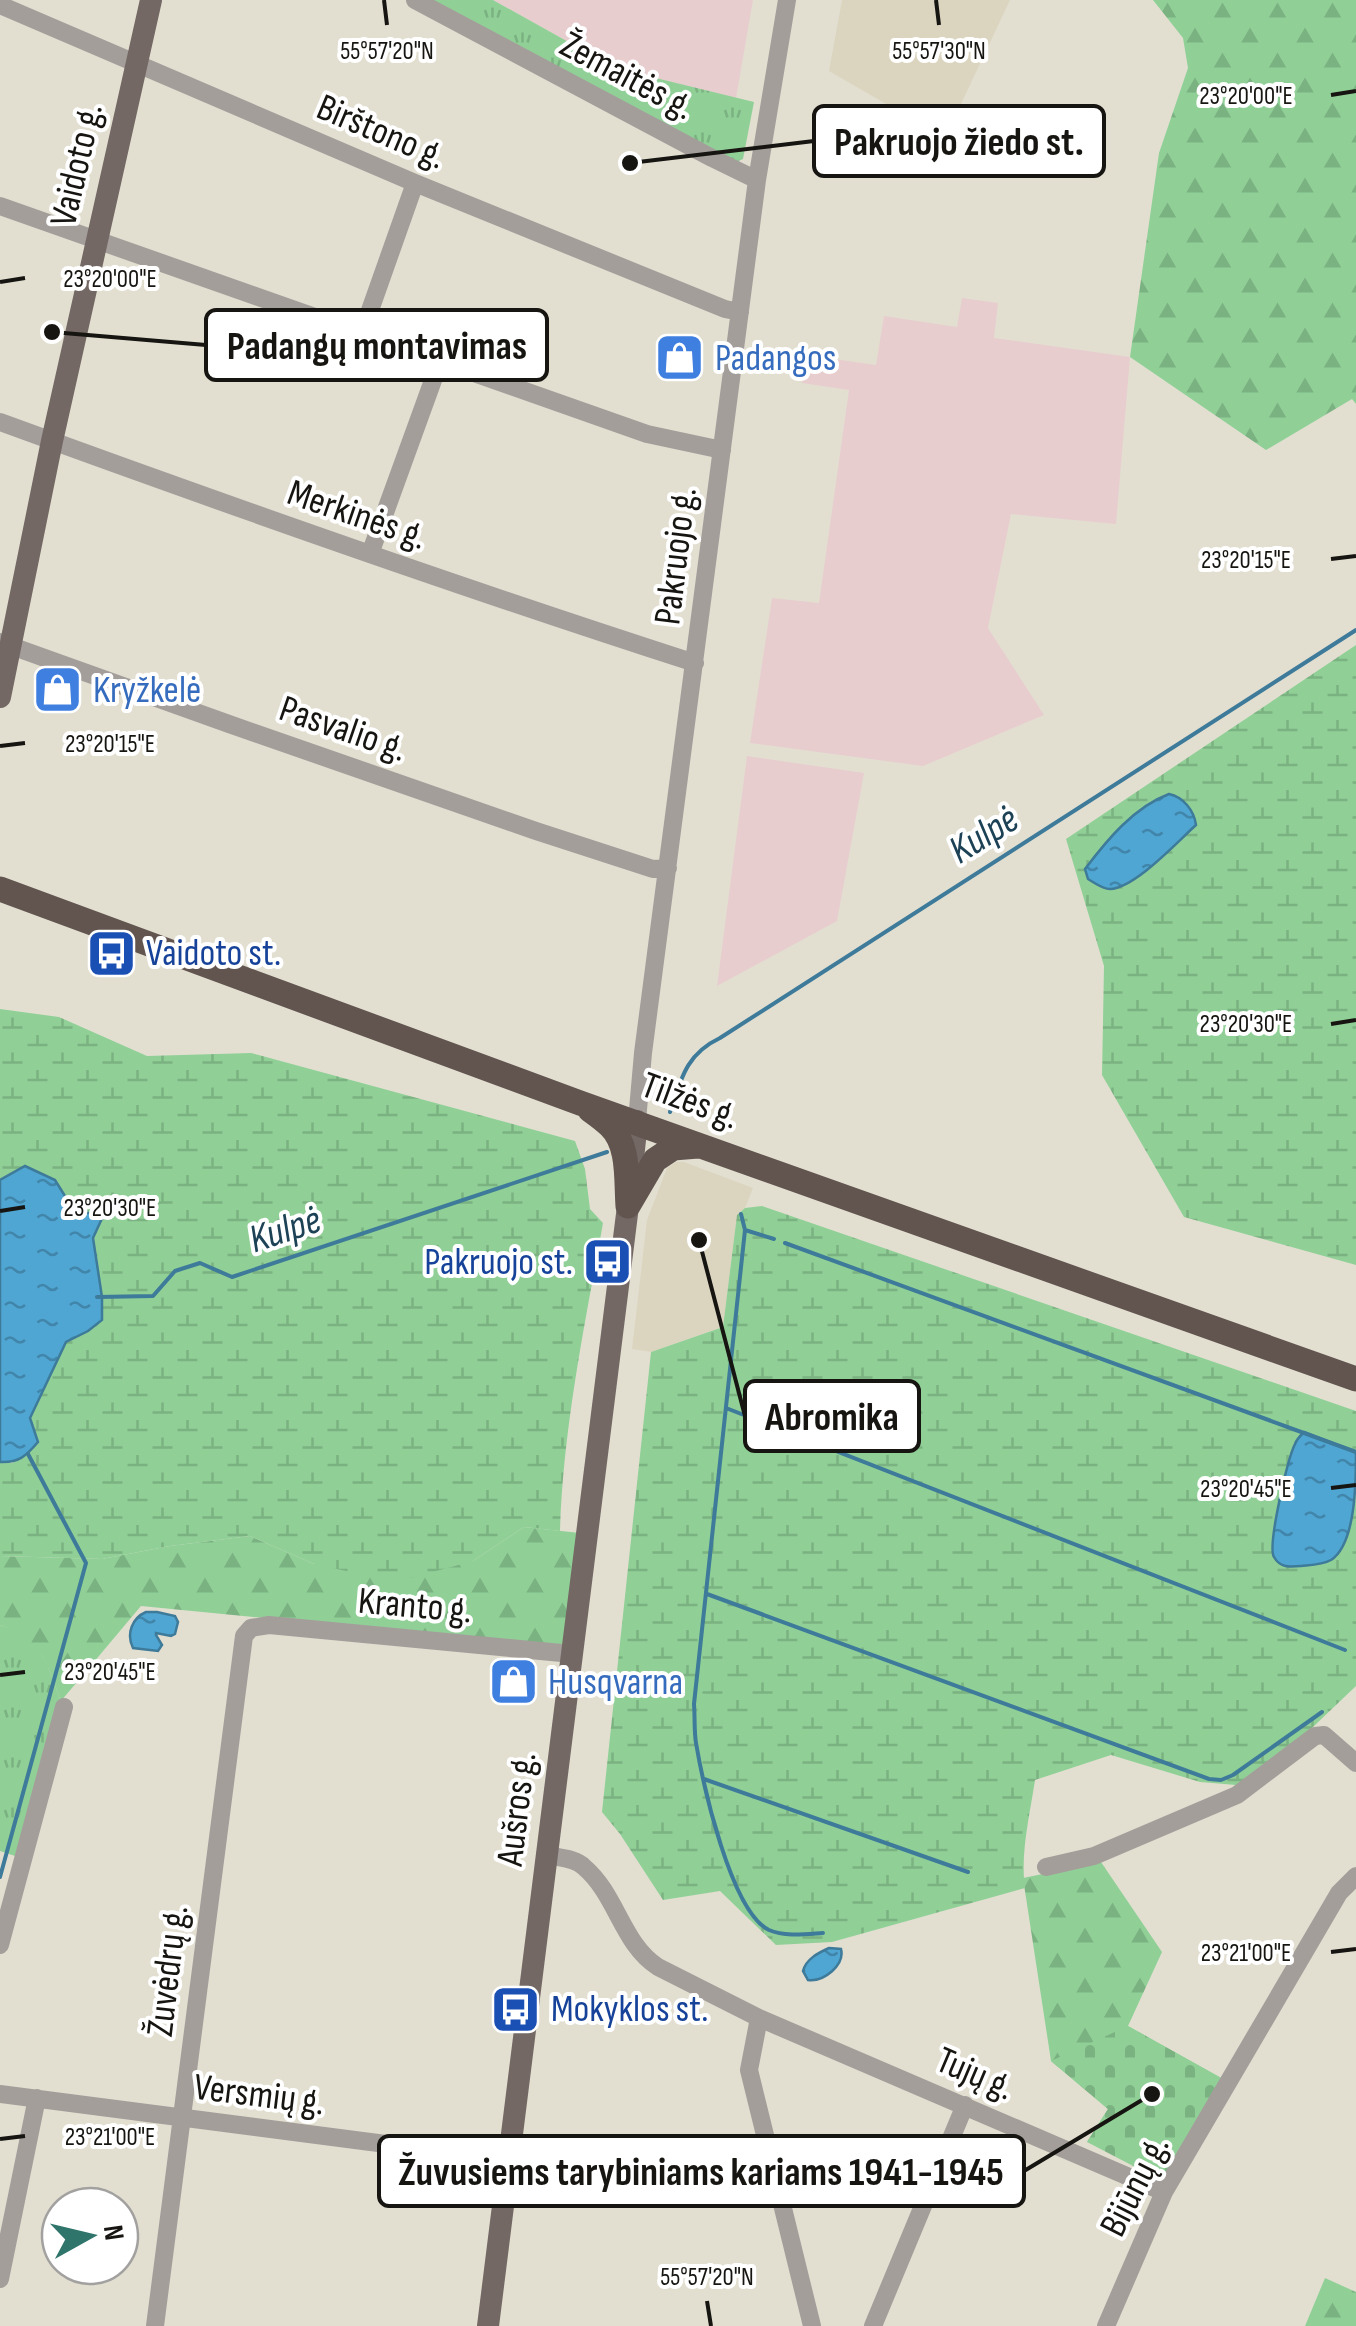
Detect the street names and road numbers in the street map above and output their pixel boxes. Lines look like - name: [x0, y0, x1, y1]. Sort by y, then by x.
- street label: Žemaitės g.: [552, 22, 702, 130]
- street label: Birštono g.: [310, 85, 452, 179]
- street label: Vaidoto g.: [41, 99, 113, 231]
- street label: Merkinės g.: [282, 470, 432, 560]
- street label: Pakruojo g.: [645, 485, 707, 627]
- street label: Pasvalio g.: [273, 686, 413, 772]
- street label: Tilžės g.: [635, 1063, 745, 1139]
- street label: Kranto g.: [356, 1579, 474, 1633]
- street label: Aušros g.: [488, 1750, 546, 1869]
- street label: Žuvėdrų g.: [138, 1903, 198, 2039]
- street label: Tujų g.: [930, 2038, 1020, 2110]
- street label: Versmių g.: [191, 2065, 327, 2125]
- street label: Bijūnų g.: [1091, 2128, 1179, 2244]

